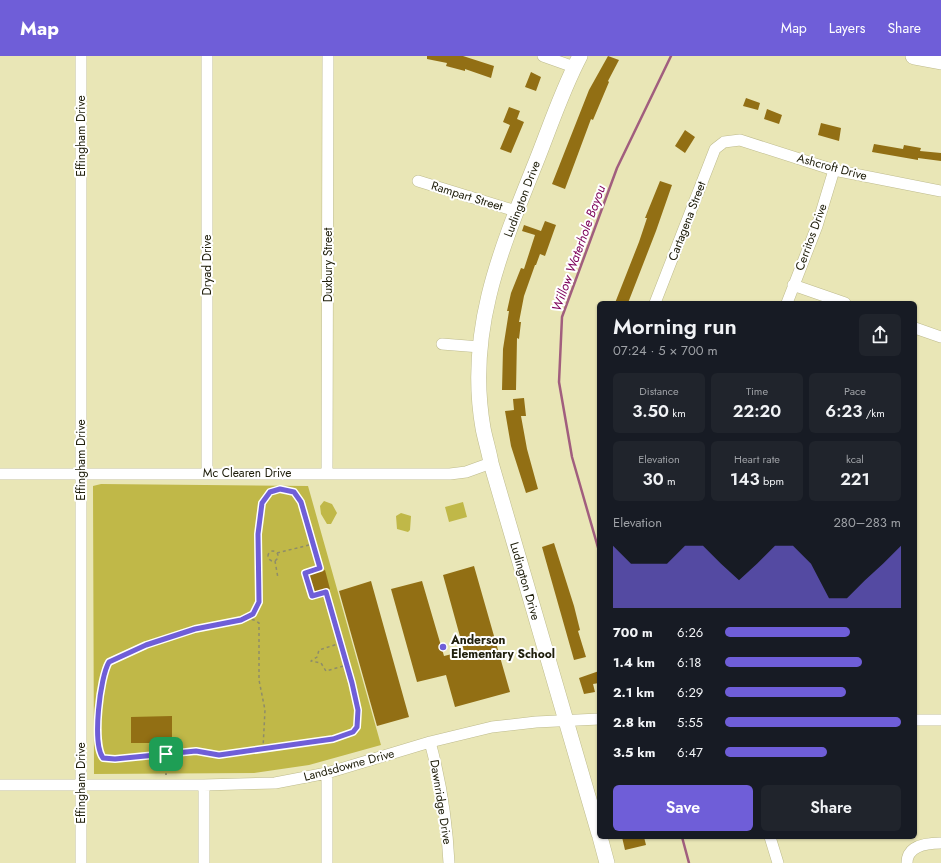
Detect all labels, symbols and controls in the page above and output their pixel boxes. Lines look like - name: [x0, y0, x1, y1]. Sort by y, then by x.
- text: Map: [20, 15, 59, 42]
- text: Map: [781, 18, 807, 38]
- text: Layers: [829, 18, 865, 38]
- text: Share: [887, 18, 921, 38]
- street label: Effingham Drive: [72, 95, 90, 177]
- street label: Ashcroft Drive: [795, 149, 869, 185]
- street label: Ludington Drive: [499, 158, 545, 240]
- street label: Rampart Street: [429, 177, 505, 215]
- street label: Cartagena Street: [664, 178, 711, 263]
- water label: Willow Waterhole Bayou: [547, 182, 610, 314]
- street label: Cerritos Drive: [791, 201, 831, 273]
- street label: Duxbury Street: [319, 228, 337, 302]
- street label: Dryad Drive: [198, 235, 216, 295]
- text: Morning run: [613, 310, 737, 342]
- button: share: [859, 314, 901, 356]
- text: 07:24 · 5 × 700 m: [613, 341, 718, 360]
- text: Distance: [639, 383, 679, 399]
- text: Time: [746, 383, 768, 399]
- text: Pace: [844, 383, 866, 399]
- text: 3.50: [632, 399, 669, 423]
- text: 22:20: [733, 399, 781, 423]
- text: 6:23: [825, 399, 862, 423]
- text: km: [669, 405, 686, 421]
- text: /km: [862, 405, 885, 421]
- street label: Effingham Drive: [72, 419, 90, 501]
- text: Elevation: [638, 451, 680, 467]
- text: Heart rate: [734, 451, 780, 467]
- text: kcal: [846, 451, 864, 467]
- street label: Mc Clearen Drive: [203, 464, 291, 482]
- text: 30: [643, 467, 664, 491]
- text: 143: [730, 467, 760, 491]
- text: 221: [840, 467, 870, 491]
- text: m: [664, 473, 675, 489]
- text: bpm: [760, 473, 784, 489]
- text: Elevation: [613, 513, 662, 532]
- text: 280–283 m: [833, 513, 901, 532]
- street label: Ludington Drive: [505, 540, 545, 622]
- text: 700 m: [613, 623, 653, 642]
- text: 6:26: [677, 623, 703, 642]
- place label: Anderson Elementary School: [450, 631, 555, 663]
- marker: Anderson Elementary School: [438, 642, 448, 652]
- text: 1.4 km: [613, 653, 655, 672]
- text: 6:18: [677, 653, 701, 672]
- text: 2.1 km: [613, 683, 654, 702]
- text: 6:29: [677, 683, 703, 702]
- text: 2.8 km: [613, 713, 656, 732]
- text: 5:55: [677, 713, 703, 732]
- pin: [149, 737, 183, 771]
- street label: Effingham Drive: [72, 742, 90, 824]
- icon: arrive: [155, 743, 177, 765]
- text: 3.5 km: [613, 743, 656, 762]
- text: 6:47: [677, 743, 703, 762]
- street label: Landsdowne Drive: [302, 744, 396, 786]
- street label: Dawnridge Drive: [425, 758, 457, 846]
- button: Save: [613, 785, 753, 831]
- button: Share: [761, 785, 901, 831]

